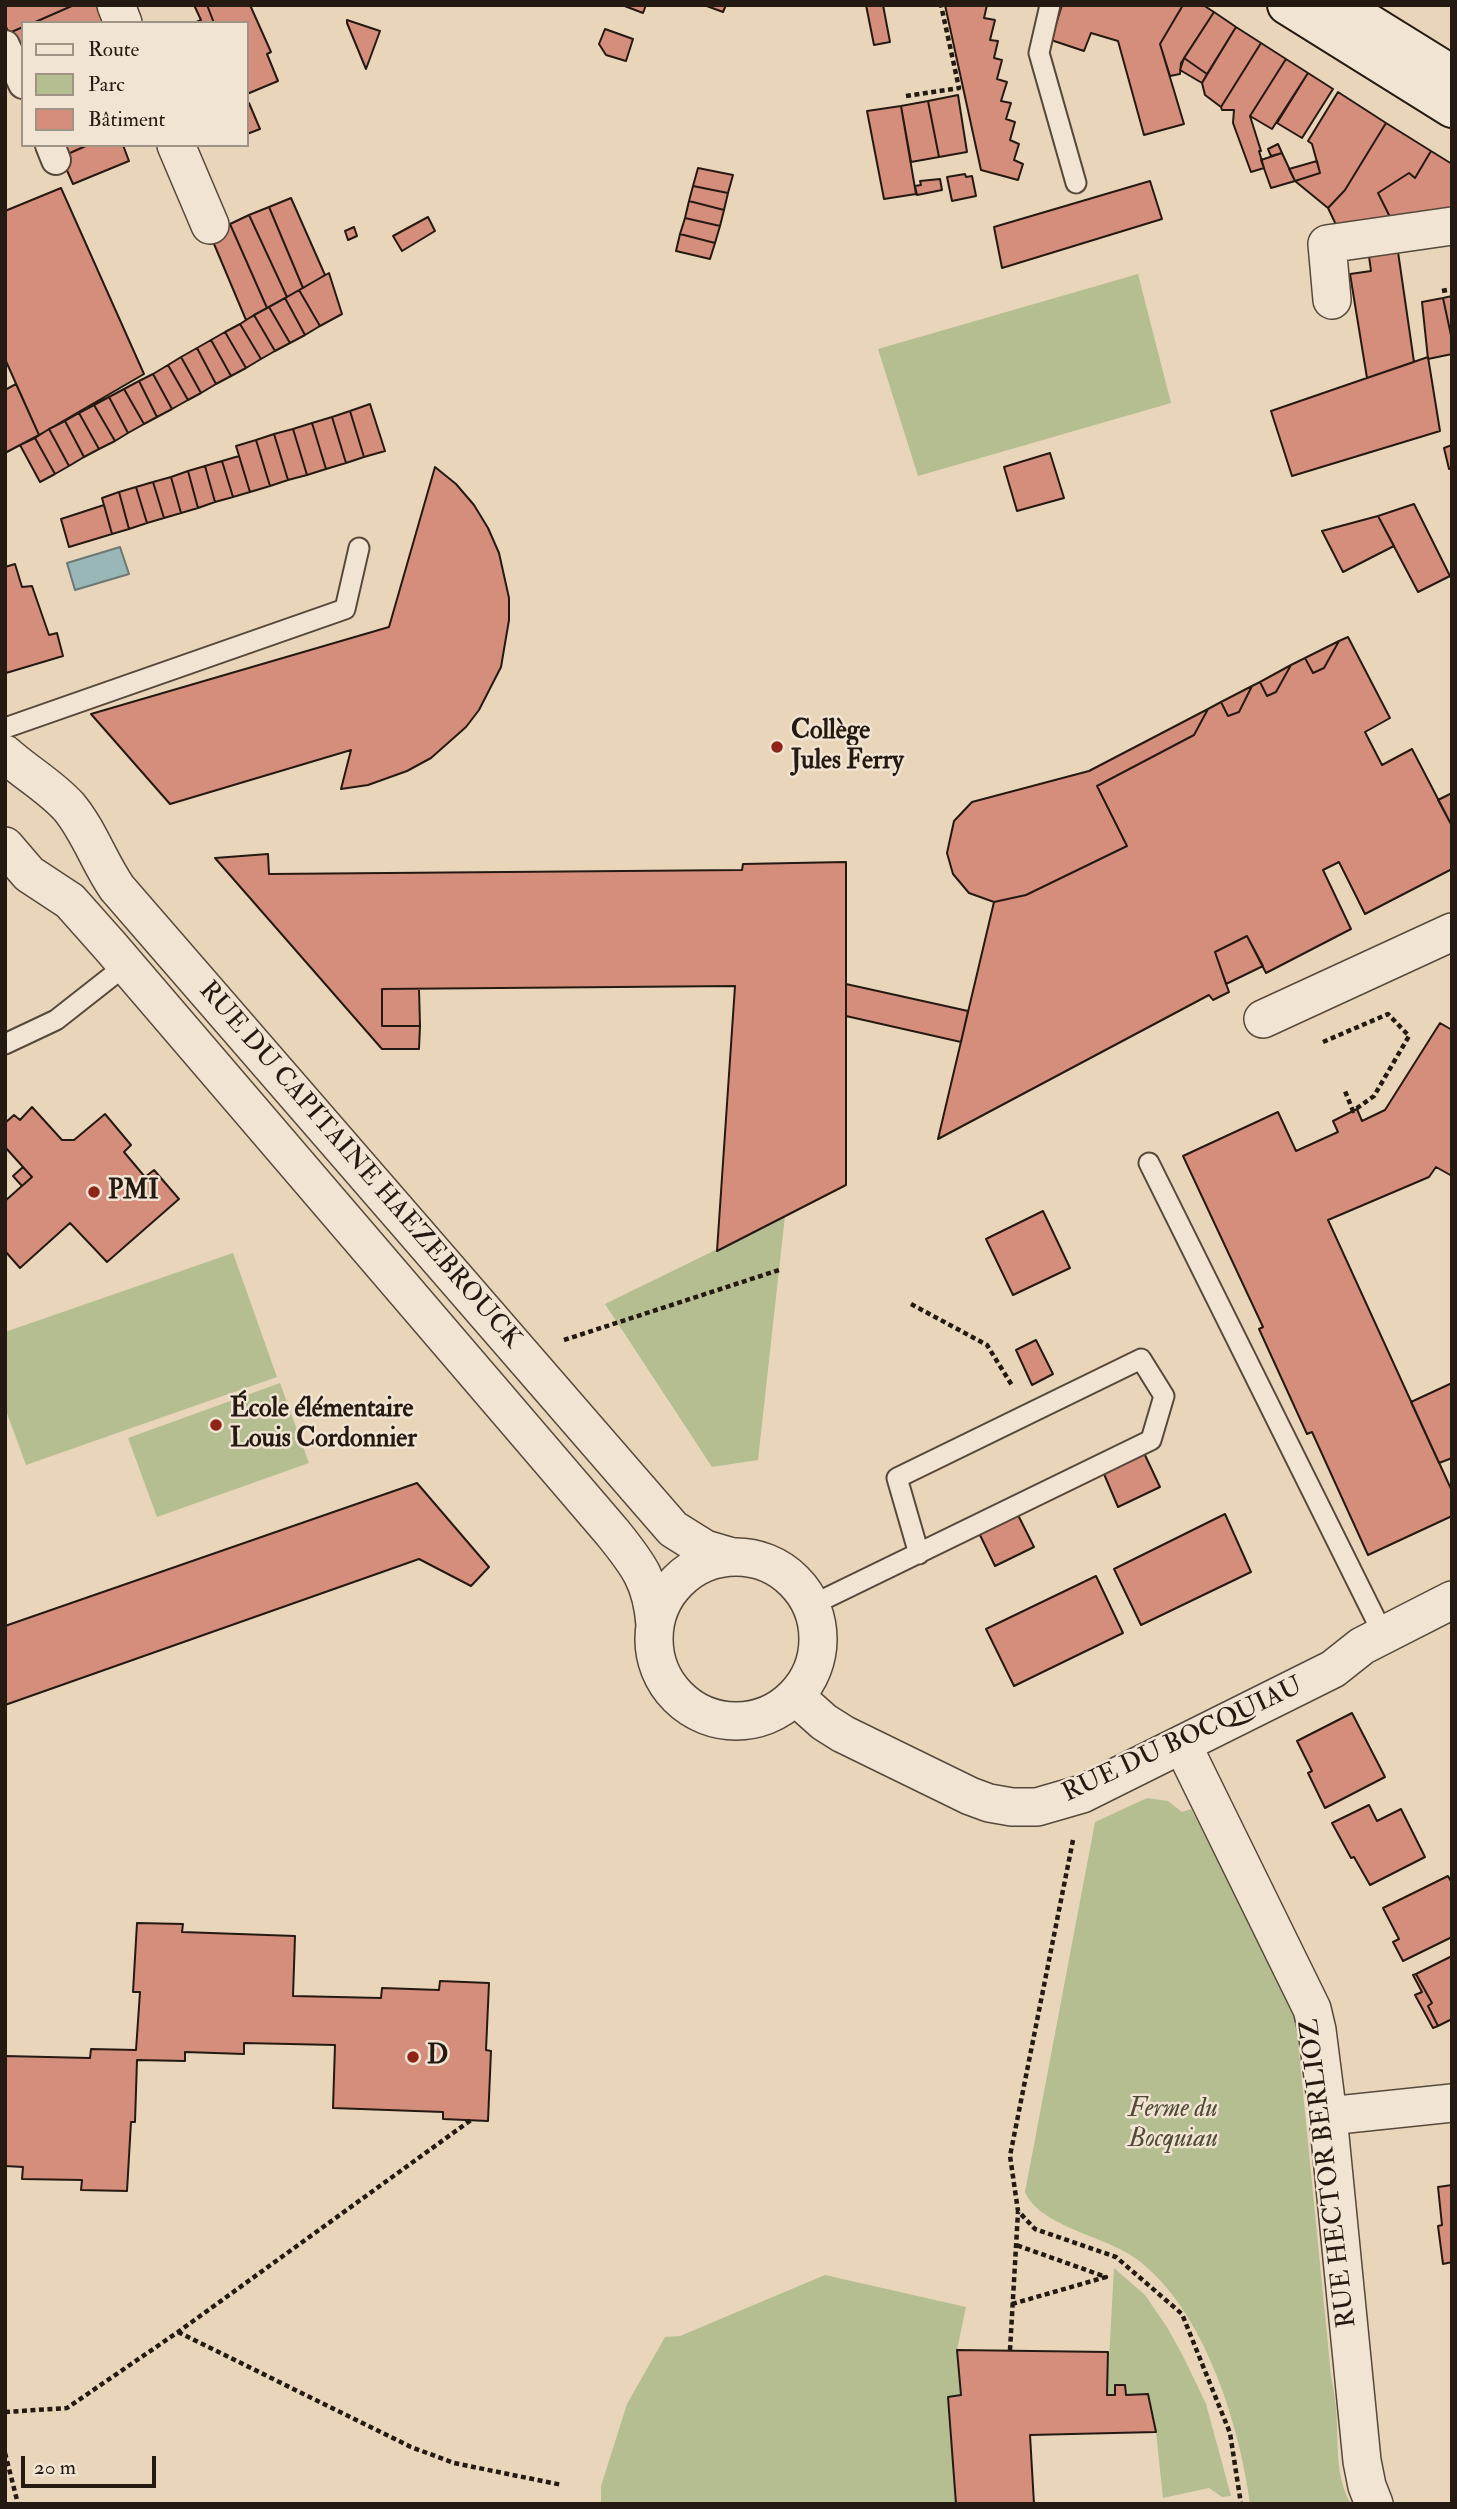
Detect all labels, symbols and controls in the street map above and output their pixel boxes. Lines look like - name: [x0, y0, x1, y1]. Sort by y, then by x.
- legend: [21, 21, 248, 147]
- text: Route: [88, 36, 139, 63]
- text: Parc: [88, 71, 125, 98]
- text: Bâtiment: [88, 106, 165, 133]
- place label: Collège Jules Ferry: [791, 716, 904, 778]
- marker: Collège Jules Ferry: [769, 739, 785, 755]
- street label: RUE DU CAPITAINE HAEZEBROUCK: [191, 976, 527, 1356]
- place label: PMI: [108, 1176, 159, 1208]
- marker: PMI: [86, 1184, 102, 1200]
- place label: École élémentaire Louis Cordonnier: [230, 1394, 417, 1456]
- marker: École élémentaire Louis Cordonnier: [208, 1417, 224, 1433]
- street label: RUE DU BOCQUIAU: [1058, 1672, 1308, 1810]
- street label: RUE HECTOR BERLIOZ: [1296, 2017, 1364, 2329]
- place label: D: [427, 2041, 448, 2073]
- marker: D: [405, 2049, 421, 2065]
- park label: Ferme du Bocquiau: [1128, 2094, 1218, 2156]
- scale bar: [24, 2442, 159, 2486]
- text: 20 m: [34, 2454, 76, 2481]

